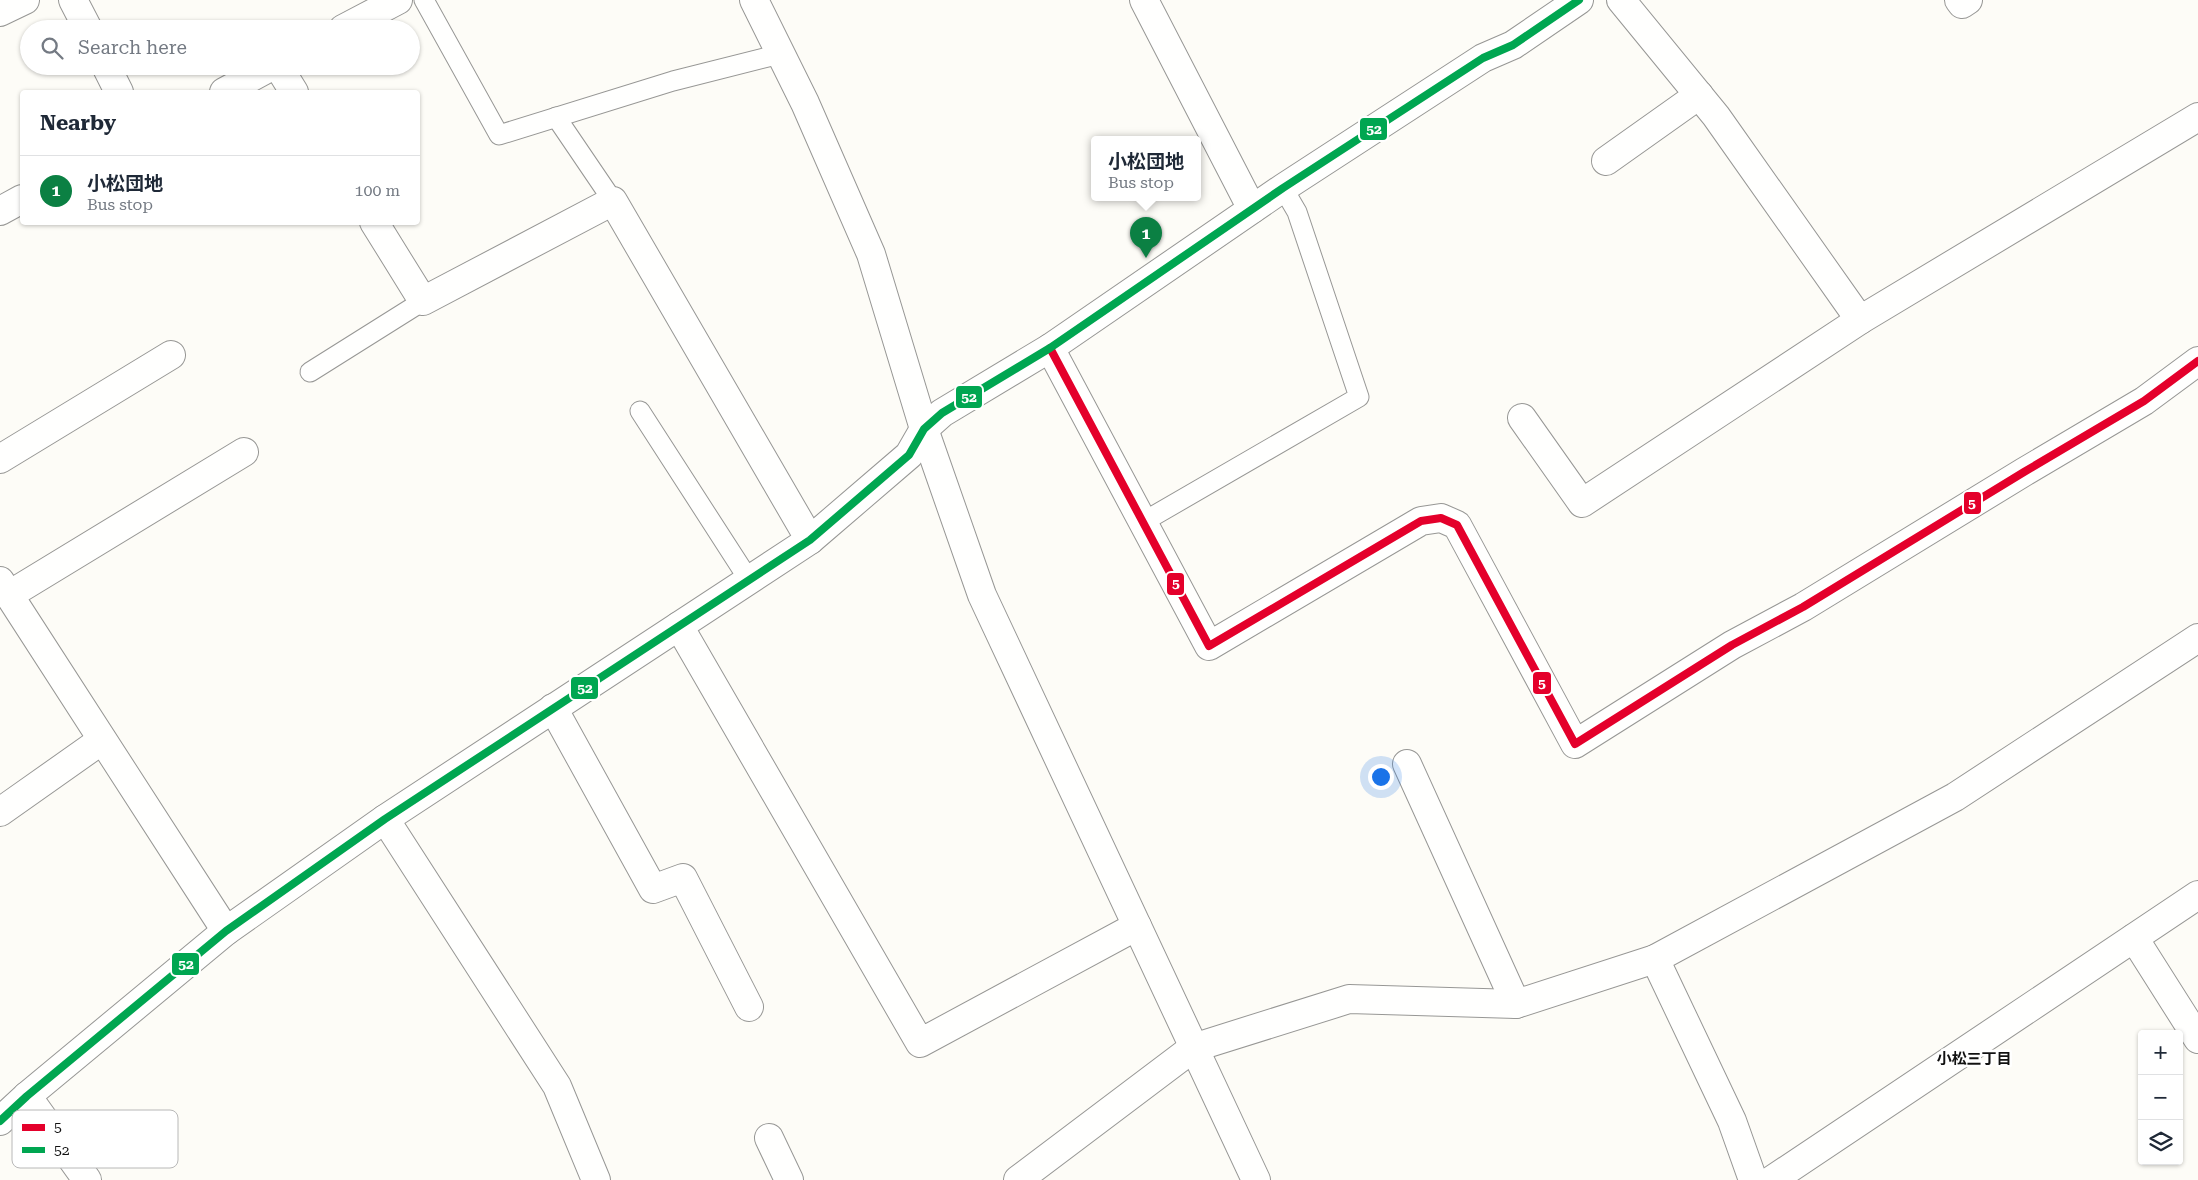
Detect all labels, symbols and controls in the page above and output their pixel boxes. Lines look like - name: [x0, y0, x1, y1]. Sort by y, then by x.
- search box: [20, 20, 420, 75]
- icon: search: [38, 34, 66, 62]
- text: Search here: [78, 36, 187, 59]
- text: Nearby: [40, 111, 116, 135]
- line badge: 52: [1359, 117, 1388, 141]
- text: 52: [1366, 121, 1382, 137]
- popup: [1091, 136, 1201, 201]
- text: 小松団地: [1108, 150, 1184, 173]
- text: 小松団地: [87, 172, 163, 195]
- text: Bus stop: [1108, 173, 1174, 192]
- text: 1: [52, 181, 60, 200]
- text: 100 m: [354, 181, 400, 200]
- text: Bus stop: [87, 195, 153, 214]
- pin: 1: [1130, 217, 1162, 258]
- line badge: 52: [955, 385, 983, 409]
- text: 52: [961, 389, 977, 405]
- line badge: 5: [1963, 491, 1982, 515]
- text: 5: [1968, 495, 1976, 511]
- line badge: 5: [1166, 572, 1185, 596]
- text: 5: [1172, 575, 1180, 591]
- line badge: 5: [1532, 671, 1552, 695]
- text: 5: [1538, 675, 1546, 691]
- line badge: 52: [570, 676, 599, 700]
- text: 52: [577, 680, 593, 696]
- your location: [1368, 764, 1394, 790]
- line badge: 52: [171, 952, 200, 976]
- text: 52: [178, 956, 194, 972]
- map controls: [2138, 1030, 2183, 1165]
- button: +: [2138, 1030, 2183, 1075]
- district label: 小松三丁目: [1936, 1050, 2012, 1068]
- button: −: [2138, 1075, 2183, 1120]
- legend: [12, 1110, 178, 1168]
- text: 5: [54, 1119, 62, 1135]
- button: layers: [2138, 1120, 2183, 1165]
- text: 52: [54, 1142, 70, 1158]

